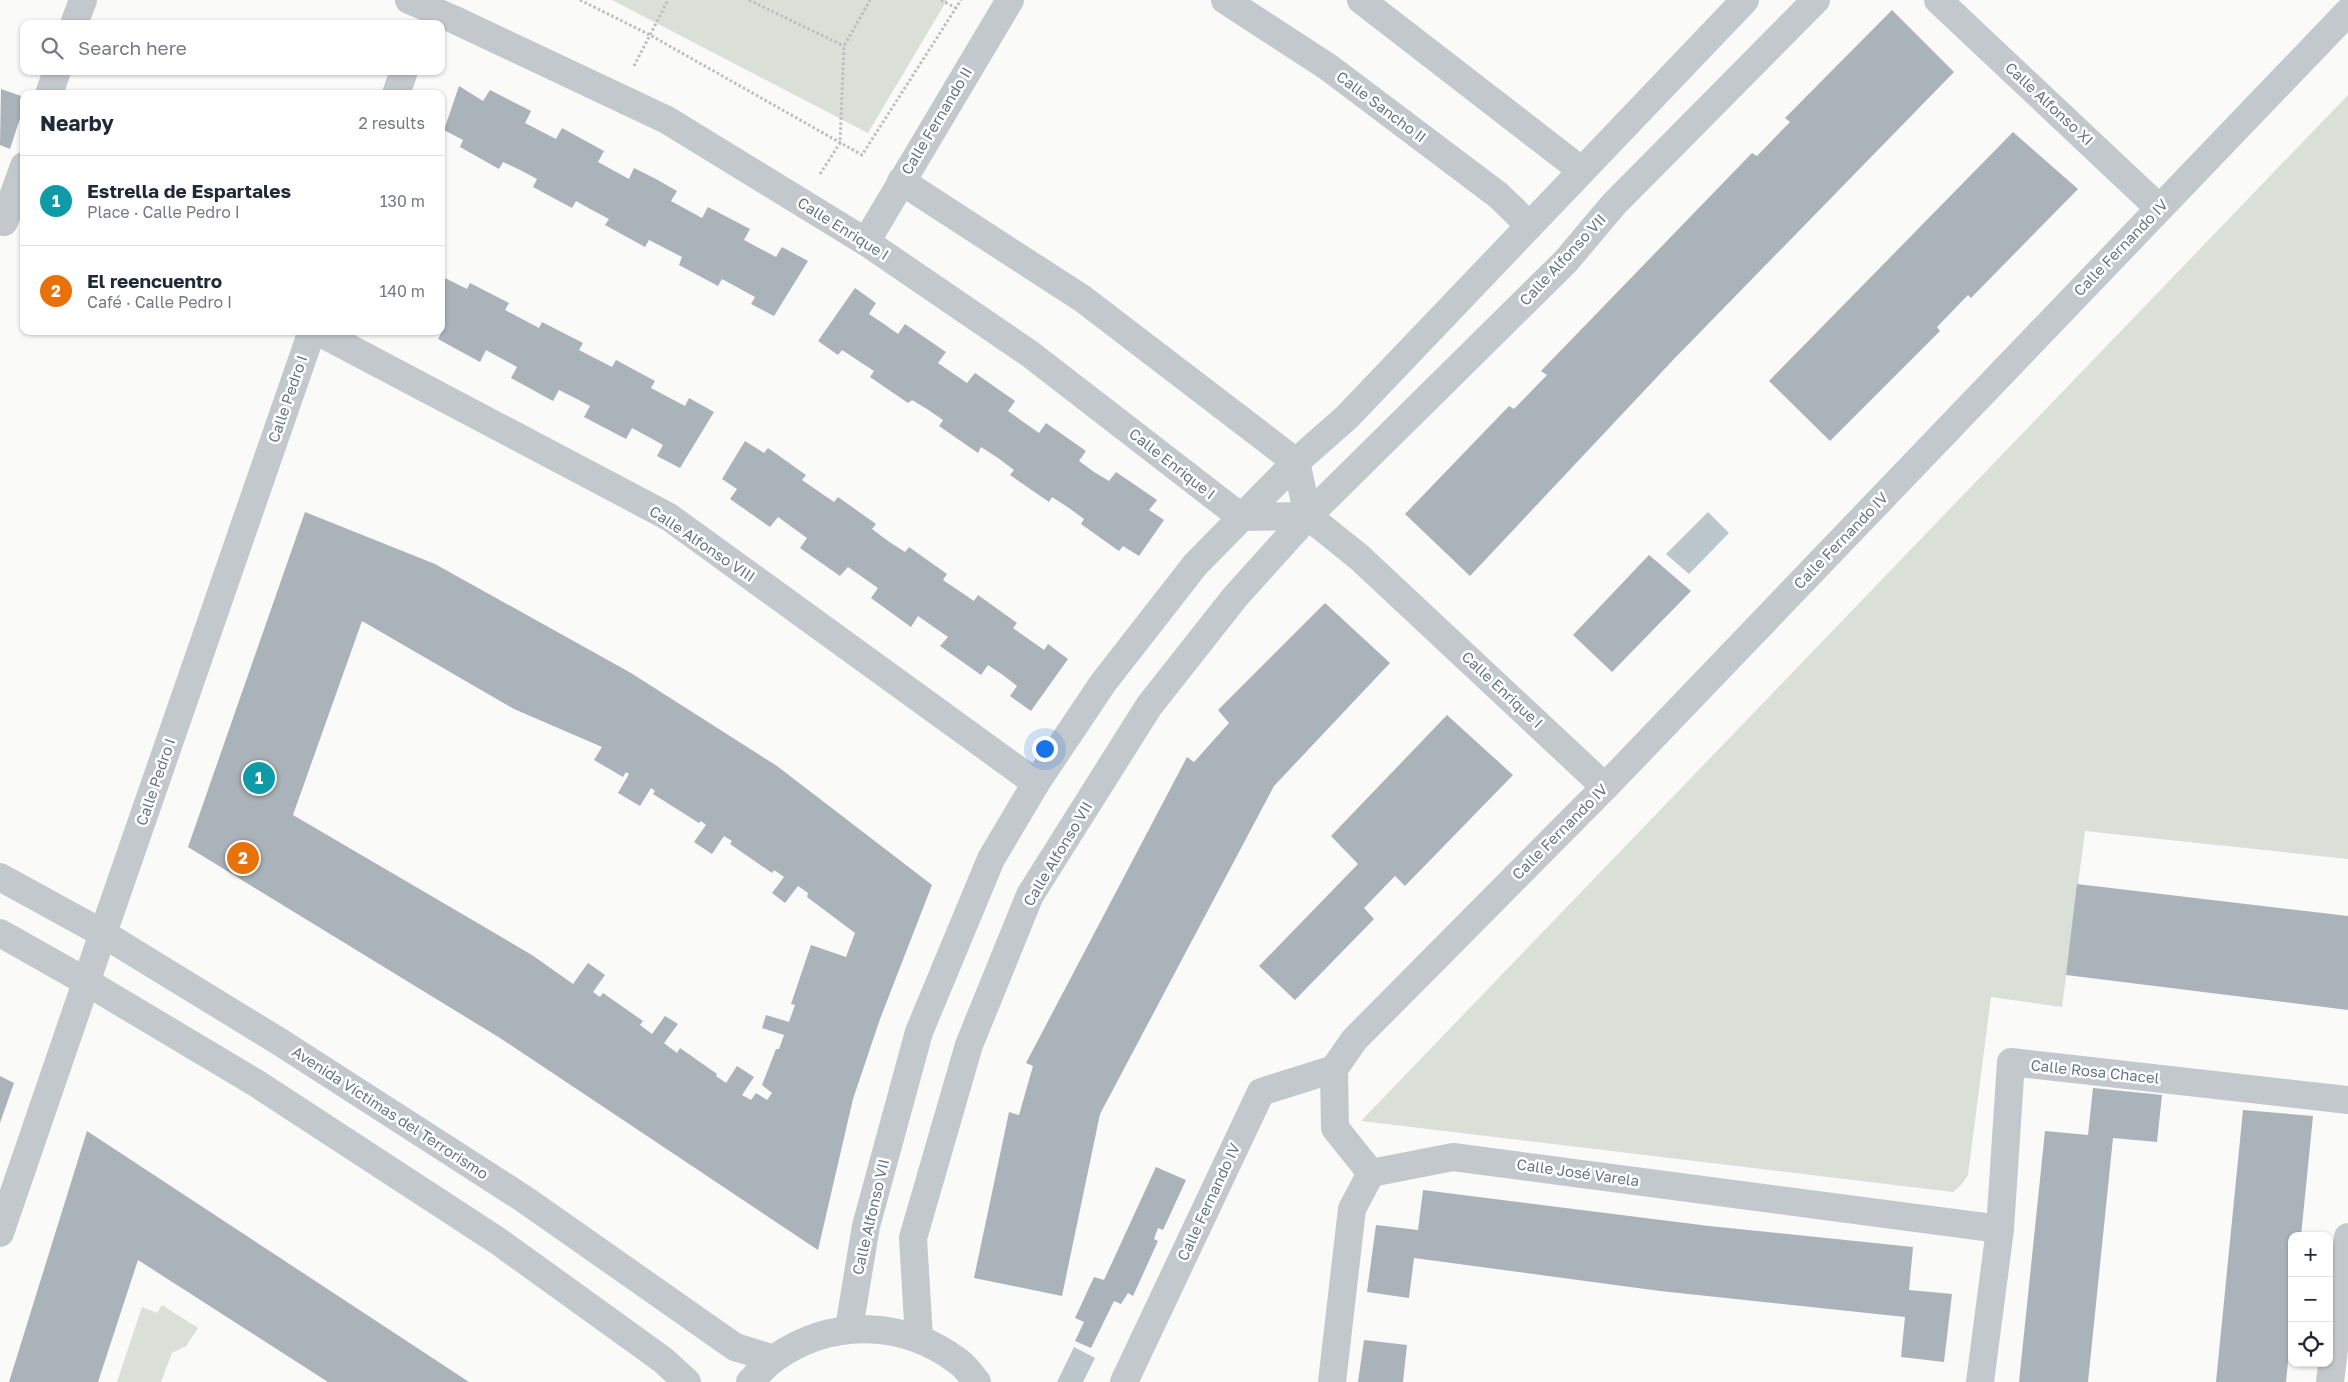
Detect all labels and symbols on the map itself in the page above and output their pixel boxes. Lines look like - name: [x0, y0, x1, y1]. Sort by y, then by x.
- street label: Calle Alfonso XI: [2002, 58, 2097, 149]
- street label: Calle Fernando II: [897, 63, 975, 178]
- street label: Calle Sancho II: [1333, 67, 1430, 146]
- street label: Calle Enrique I: [795, 193, 893, 263]
- street label: Calle Fernando IV: [2070, 195, 2171, 299]
- street label: Calle Alfonso VII: [1515, 210, 1609, 309]
- street label: Calle Pedro I: [264, 353, 310, 445]
- street label: Calle Enrique I: [1126, 424, 1219, 502]
- street label: Calle Fernando IV: [1790, 488, 1891, 592]
- street label: Calle Alfonso VIII: [646, 501, 759, 585]
- street label: Calle Enrique I: [1458, 647, 1547, 731]
- street label: Calle Pedro I: [132, 736, 178, 828]
- your location: [1032, 736, 1058, 762]
- pin: 1: [243, 759, 275, 797]
- street label: Calle Fernando IV: [1508, 780, 1611, 883]
- street label: Calle Alfonso VII: [1019, 798, 1095, 909]
- pin: 2: [227, 839, 259, 877]
- street label: Avenida Víctimas del Terrorismo: [289, 1042, 492, 1182]
- street label: Calle Rosa Chacel: [2030, 1055, 2161, 1087]
- street label: Calle Fernando IV: [1173, 1140, 1243, 1263]
- street label: Calle José Varela: [1516, 1154, 1641, 1190]
- street label: Calle Alfonso VII: [848, 1157, 892, 1277]

